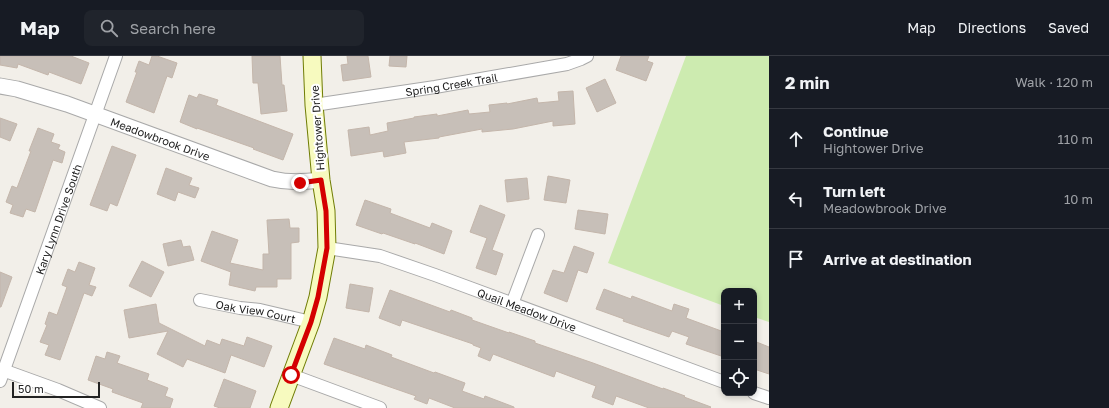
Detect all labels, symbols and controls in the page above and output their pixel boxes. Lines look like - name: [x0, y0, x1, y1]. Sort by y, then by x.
- search box: [84, 10, 364, 46]
- text: Map: [20, 16, 60, 39]
- icon: search: [98, 17, 120, 39]
- text: Search here: [130, 19, 216, 37]
- text: Map: [907, 19, 936, 36]
- text: Directions: [958, 19, 1026, 36]
- text: Saved: [1048, 19, 1089, 36]
- street label: Spring Creek Trail: [404, 70, 499, 98]
- text: 2 min: [785, 72, 829, 93]
- text: Walk · 120 m: [1015, 74, 1093, 90]
- street label: Hightower Drive: [308, 85, 326, 171]
- street label: Meadowbrook Drive: [109, 114, 212, 162]
- text: Continue: [823, 122, 889, 140]
- icon: ahead: [785, 128, 807, 150]
- text: 110 m: [1058, 131, 1093, 147]
- text: Hightower Drive: [823, 140, 924, 156]
- street label: Kary Lynn Drive South: [32, 162, 84, 276]
- route end: [291, 174, 309, 192]
- text: Turn left: [823, 182, 885, 200]
- icon: left: [785, 188, 807, 210]
- text: 10 m: [1064, 191, 1093, 207]
- text: Meadowbrook Drive: [823, 200, 947, 216]
- icon: arrive: [785, 248, 807, 270]
- text: Arrive at destination: [823, 250, 972, 268]
- street label: Quail Meadow Drive: [476, 285, 578, 333]
- map controls: [721, 288, 757, 396]
- button: +: [721, 288, 757, 324]
- street label: Oak View Court: [215, 297, 297, 325]
- button: −: [721, 324, 757, 360]
- button: locate: [721, 360, 757, 396]
- route start: [282, 366, 300, 384]
- scale bar: [12, 380, 100, 399]
- text: 50 m: [18, 382, 44, 395]

